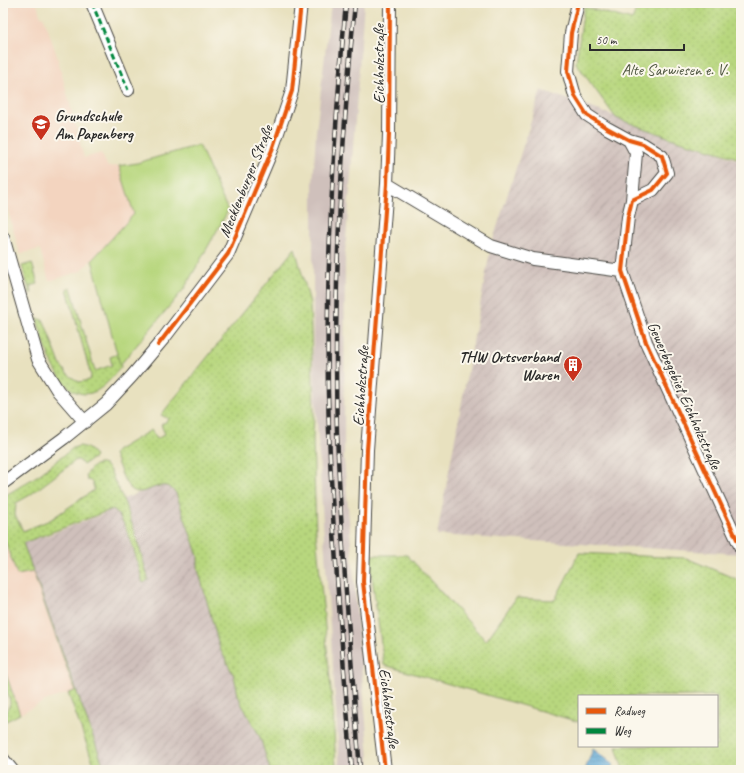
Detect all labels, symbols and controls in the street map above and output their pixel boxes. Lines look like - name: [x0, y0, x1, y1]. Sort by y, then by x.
- street label: Eichholzstraße: [369, 22, 389, 104]
- scale bar: [590, 26, 684, 52]
- text: 50 m: [596, 32, 618, 48]
- park label: Alte Sarwiesen e. V.: [622, 60, 729, 80]
- place label: Grundschule Am Papenberg: [55, 106, 134, 144]
- school or university icon: Grundschule Am Papenberg: [30, 113, 52, 141]
- street label: Mecklenburger Straße: [214, 121, 278, 240]
- street label: Gewerbegebiet Eichholzstraße: [643, 319, 726, 474]
- street label: Eichholzstraße: [348, 344, 374, 427]
- place label: THW Ortsverband Waren: [459, 347, 562, 385]
- building icon: THW Ortsverband Waren: [562, 354, 584, 382]
- street label: Eichholzstraße: [374, 667, 404, 751]
- legend: [578, 695, 718, 747]
- text: Radweg: [614, 703, 645, 719]
- text: Weg: [614, 723, 632, 739]

